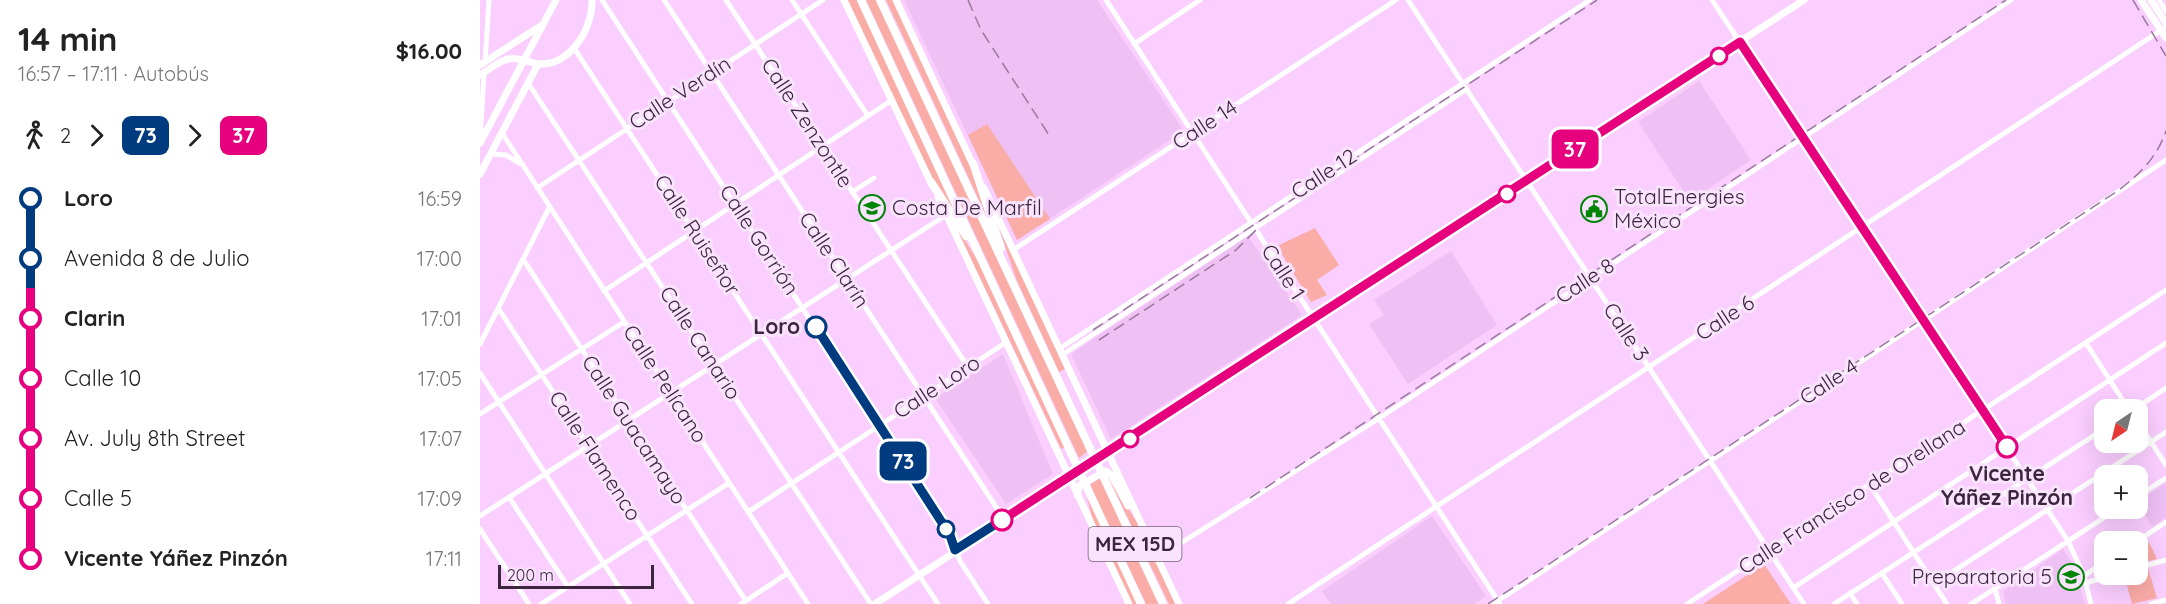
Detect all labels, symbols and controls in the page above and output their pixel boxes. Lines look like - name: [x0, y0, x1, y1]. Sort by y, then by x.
- text: 14 min: [18, 18, 117, 59]
- text: $16.00: [396, 37, 462, 65]
- unlabelled marker: [1710, 47, 1728, 65]
- street label: Calle Verdín: [624, 50, 735, 135]
- street label: Calle Zenzontle: [756, 53, 859, 192]
- text: 16:57 – 17:11 · Autobús: [18, 61, 209, 86]
- street label: Calle 14: [1167, 94, 1242, 155]
- icon: walk: [18, 119, 51, 152]
- icon: forward: [80, 119, 113, 152]
- icon: forward: [178, 119, 211, 152]
- text: 73: [134, 122, 157, 148]
- text: 37: [232, 122, 255, 148]
- text: 2: [60, 123, 71, 148]
- line badge: 37: [1548, 130, 1602, 168]
- text: 37: [1564, 136, 1586, 162]
- street label: Calle 12: [1286, 142, 1361, 204]
- street label: Calle Ruiseñor: [649, 169, 746, 300]
- street label: Calle Gorrión: [715, 179, 805, 299]
- place label: TotalEnergies México: [1614, 183, 1745, 233]
- text: Loro: [64, 184, 113, 212]
- unlabelled marker: [1498, 185, 1516, 203]
- text: 16:59: [418, 186, 462, 211]
- school or university icon: Costa De Marfil: [857, 193, 887, 223]
- place label: Costa De Marfil: [892, 194, 1042, 220]
- public building icon: TotalEnergies México: [1579, 194, 1609, 224]
- street label: Calle Clarín: [794, 206, 876, 312]
- street label: Calle 1: [1256, 239, 1311, 304]
- text: Avenida 8 de Julio: [64, 244, 249, 272]
- text: 17:00: [417, 246, 462, 271]
- street label: Calle 8: [1550, 252, 1619, 309]
- street label: Calle Canario: [655, 281, 747, 404]
- street label: Calle 6: [1690, 289, 1759, 346]
- street label: Calle 3: [1598, 297, 1655, 366]
- text: Clarin: [64, 304, 125, 332]
- text: 17:01: [421, 306, 462, 331]
- place label: Loro: [753, 313, 800, 339]
- marker: Loro: [805, 316, 827, 338]
- street label: Calle Pelícano: [618, 320, 714, 447]
- street label: Calle Loro: [888, 349, 984, 424]
- street label: Calle Guacamayo: [577, 350, 693, 509]
- street label: Calle 4: [1794, 353, 1863, 410]
- text: Calle 10: [64, 364, 141, 392]
- text: 17:05: [418, 366, 462, 391]
- street label: Calle Flamenco: [544, 386, 647, 525]
- north arrow: [2094, 399, 2148, 453]
- map controls: [2094, 399, 2148, 585]
- street label: Calle Francisco de Orellana: [1733, 413, 1970, 579]
- text: Av. July 8th Street: [64, 424, 246, 452]
- text: 17:07: [420, 426, 462, 451]
- unlabelled marker: [1121, 430, 1139, 448]
- marker: Vicente Yáñez Pinzón: [1996, 436, 2018, 458]
- line badge: 73: [876, 442, 930, 480]
- text: 73: [892, 448, 914, 474]
- place label: Vicente Yáñez Pinzón: [1941, 460, 2073, 510]
- button: +: [2094, 465, 2148, 519]
- text: Calle 5: [64, 484, 132, 512]
- text: 17:09: [418, 486, 462, 511]
- unlabelled marker: [991, 509, 1013, 531]
- unlabelled marker: [937, 520, 955, 538]
- road number: MEX 15D: [1088, 527, 1182, 561]
- button: −: [2094, 531, 2148, 585]
- text: Vicente Yáñez Pinzón: [64, 544, 288, 572]
- text: 17:11: [426, 546, 462, 571]
- scale bar: [498, 562, 654, 590]
- school or university icon: Preparatoria 5: [2056, 562, 2086, 592]
- place label: Preparatoria 5: [1912, 563, 2052, 589]
- text: 200 m: [507, 565, 554, 585]

